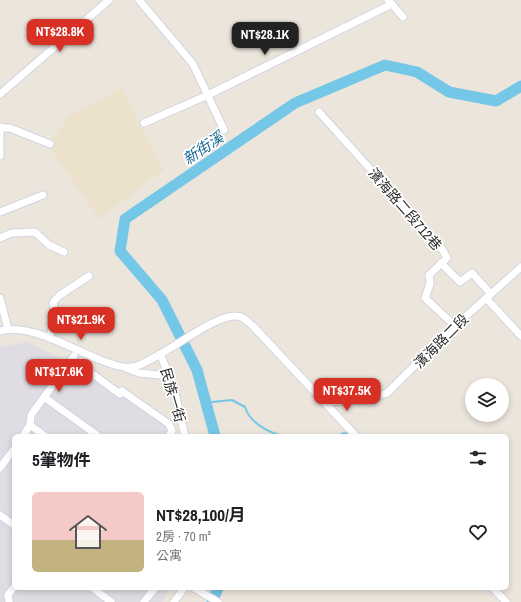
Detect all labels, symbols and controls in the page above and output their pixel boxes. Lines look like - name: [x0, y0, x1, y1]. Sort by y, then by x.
- pin: NT$28.8K: [19, 19, 101, 53]
- pin: NT$28.1K: [224, 22, 306, 56]
- text: NT$28.8K: [36, 23, 84, 40]
- text: NT$28.1K: [241, 26, 289, 43]
- water label: 新街溪: [178, 126, 229, 169]
- street label: 濱海路二段712巷: [364, 164, 446, 254]
- pin: NT$21.9K: [40, 307, 122, 341]
- street label: 濱海路二段: [410, 310, 472, 372]
- text: NT$21.9K: [57, 311, 105, 328]
- pin: NT$17.6K: [18, 359, 100, 393]
- text: NT$17.6K: [35, 363, 83, 380]
- street label: 民族一街: [157, 366, 189, 424]
- pin: NT$37.5K: [306, 378, 388, 412]
- map controls: [465, 378, 509, 422]
- button: layers: [465, 378, 509, 422]
- text: NT$37.5K: [323, 382, 371, 399]
- icon: filters: [467, 447, 489, 469]
- text: 5筆物件: [32, 448, 91, 471]
- text: NT$28,100/月: [156, 503, 246, 526]
- icon: home: [64, 508, 112, 556]
- icon: heart: [467, 521, 489, 543]
- text: 2房 · 70 m²: [156, 528, 211, 545]
- text: 公寓: [156, 547, 182, 564]

